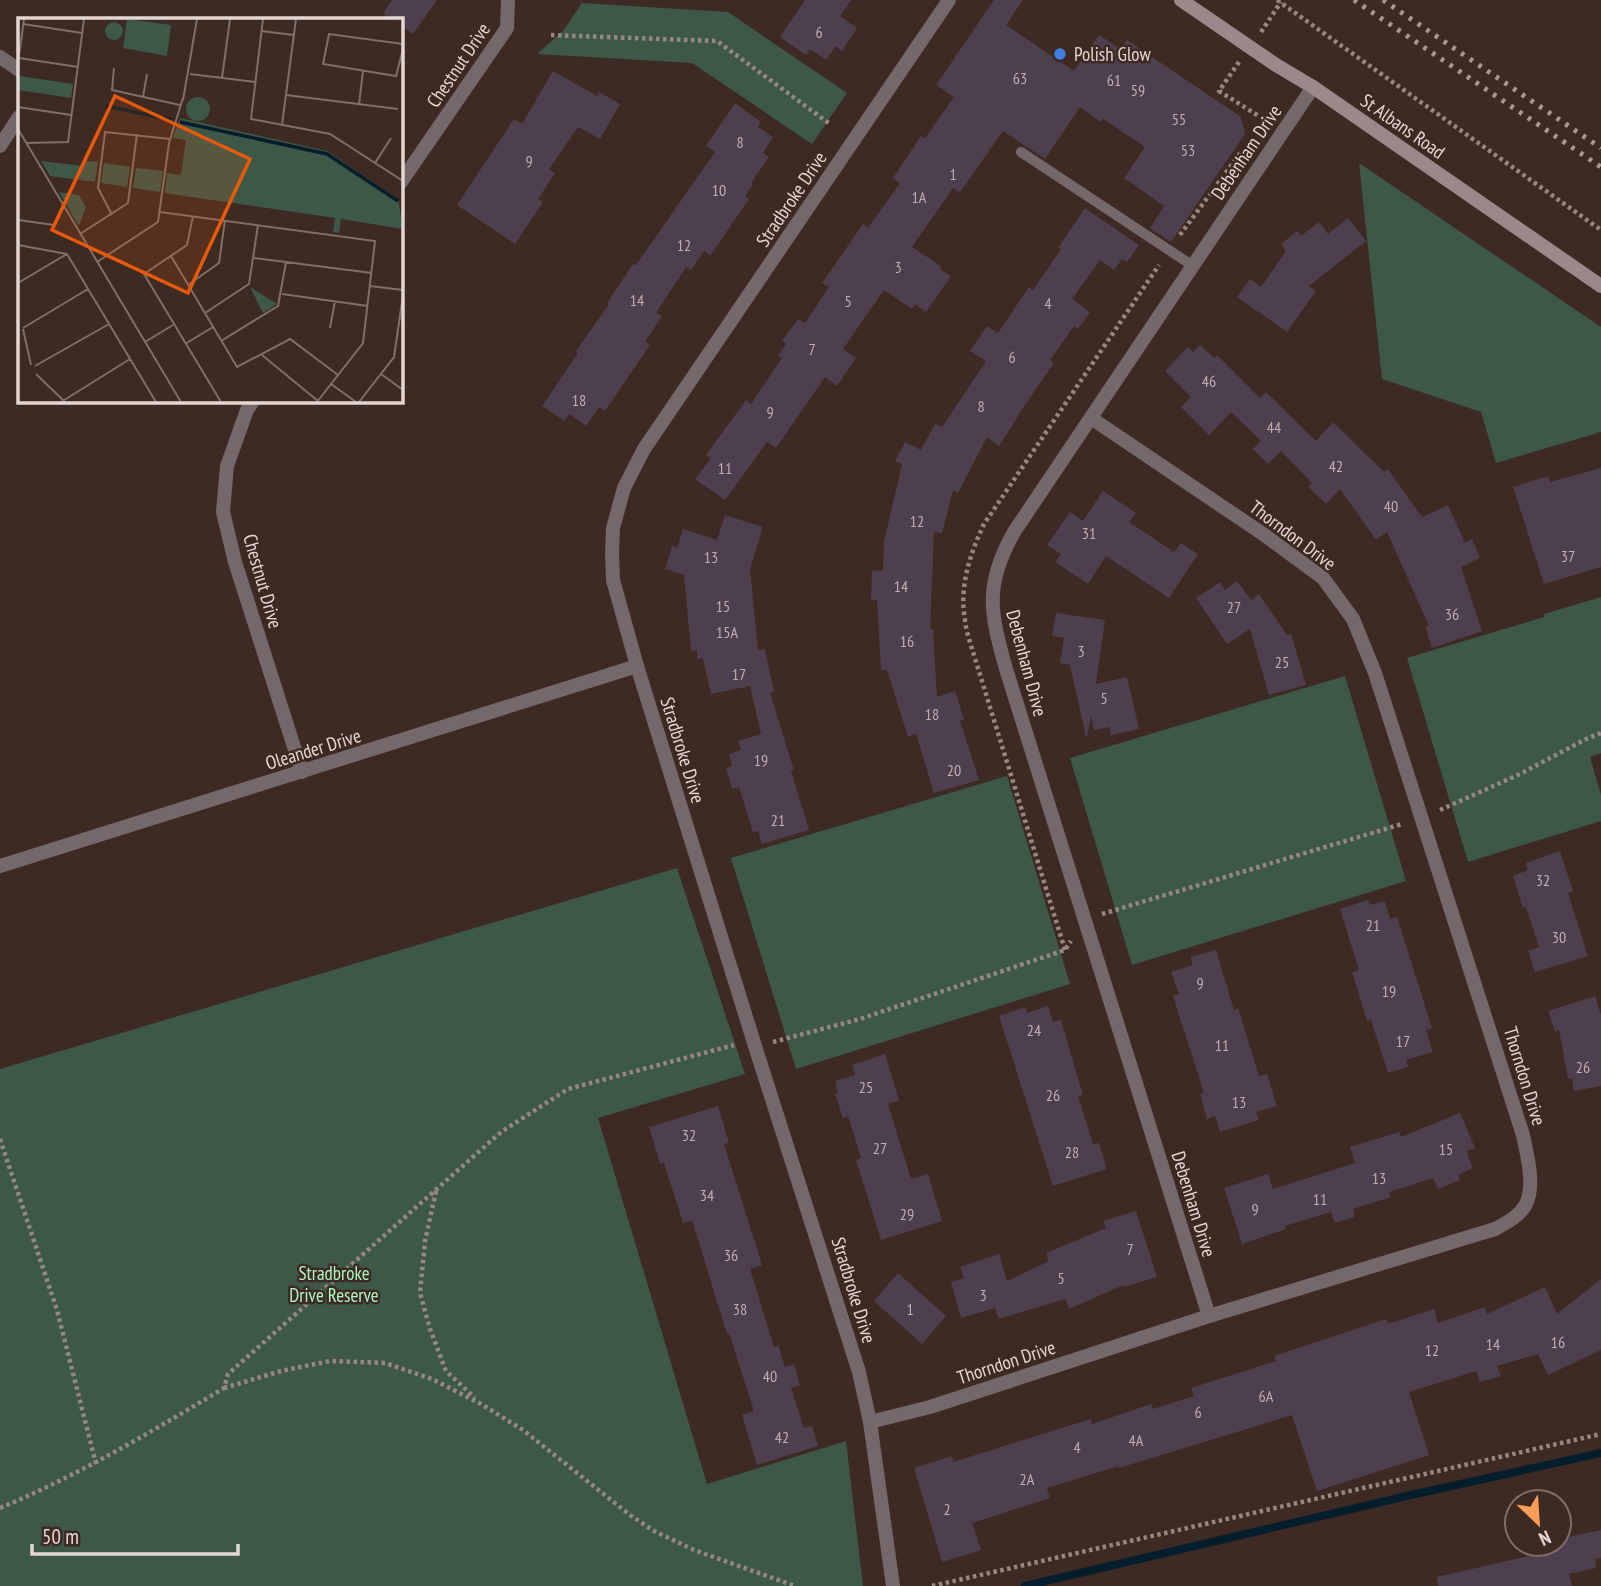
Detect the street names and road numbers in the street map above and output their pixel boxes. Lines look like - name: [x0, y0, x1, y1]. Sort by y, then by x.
- street label: Chestnut Drive: [421, 18, 495, 112]
- street label: St Albans Road: [1356, 88, 1450, 164]
- street label: Debenham Drive: [1206, 100, 1287, 204]
- street label: Stradbroke Drive: [750, 147, 832, 251]
- street label: Thorndon Drive: [1245, 495, 1341, 575]
- street label: Chestnut Drive: [238, 531, 288, 631]
- street label: Debenham Drive: [1001, 607, 1053, 719]
- street label: Stradbroke Drive: [655, 694, 711, 806]
- street label: Oleander Drive: [262, 723, 364, 775]
- street label: Thorndon Drive: [1499, 1024, 1551, 1128]
- street label: Debenham Drive: [1167, 1148, 1221, 1260]
- street label: Stradbroke Drive: [826, 1234, 882, 1346]
- street label: Thorndon Drive: [954, 1335, 1058, 1389]

